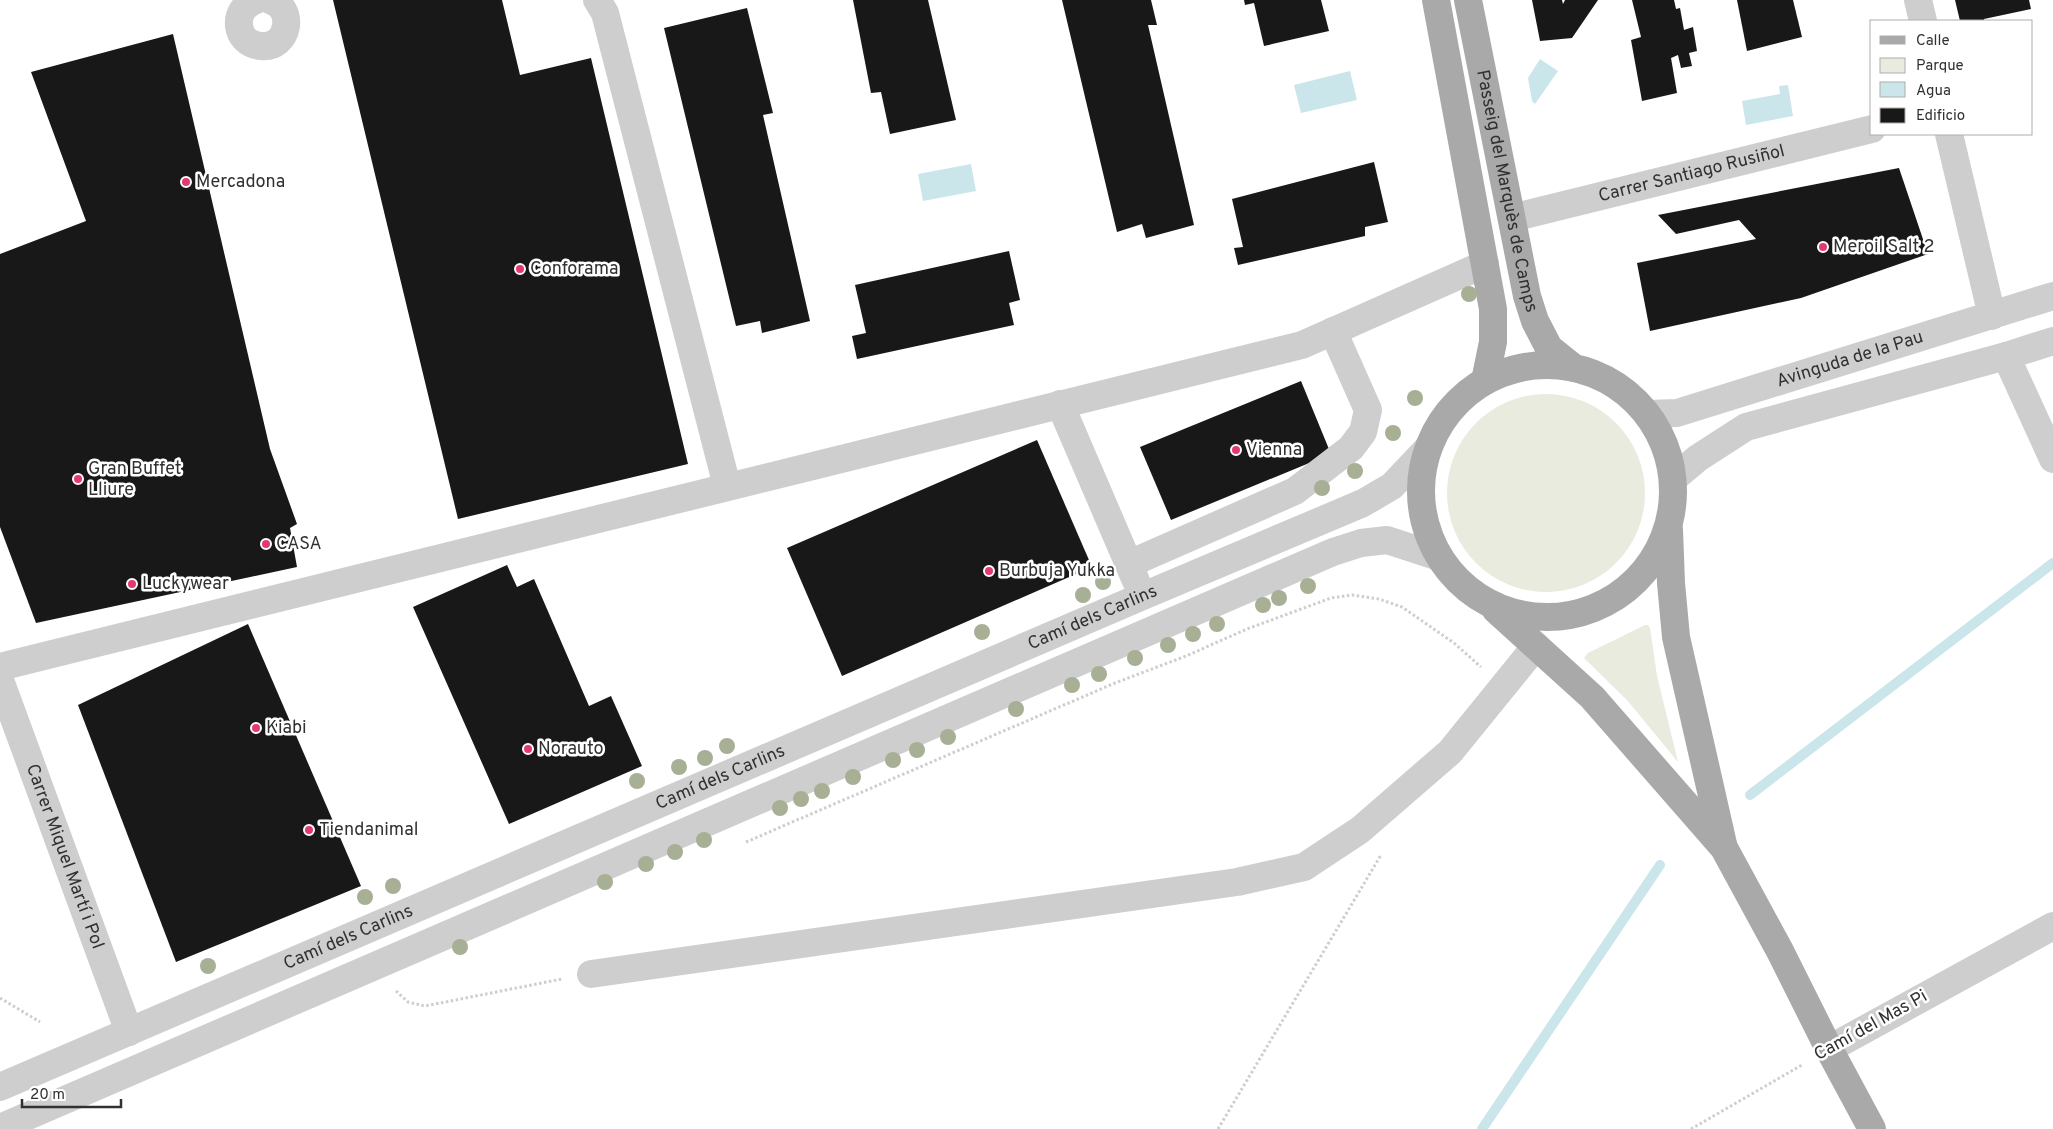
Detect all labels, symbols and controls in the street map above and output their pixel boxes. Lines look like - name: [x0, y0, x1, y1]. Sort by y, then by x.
- legend: [1870, 20, 2033, 135]
- text: Calle: [1916, 32, 1950, 51]
- text: Parque: [1916, 57, 1964, 76]
- street label: Passeig del Marquès de Camps: [1471, 68, 1543, 315]
- text: Agua: [1916, 82, 1951, 101]
- text: Edificio: [1916, 107, 1965, 126]
- street label: Carrer Santiago Rusiñol: [1596, 139, 1787, 208]
- place label: Mercadona: [196, 171, 285, 194]
- marker: Mercadona: [180, 176, 192, 188]
- place label: Meroil Salt 2: [1833, 236, 1935, 259]
- marker: Meroil Salt 2: [1817, 241, 1829, 253]
- place label: Conforama: [530, 258, 618, 281]
- marker: Conforama: [514, 263, 526, 275]
- street label: Avinguda de la Pau: [1774, 326, 1926, 393]
- place label: Vienna: [1246, 439, 1302, 462]
- marker: Vienna: [1230, 444, 1242, 456]
- place label: Gran Buffet Lliure: [88, 458, 181, 502]
- marker: Gran Buffet Lliure: [72, 473, 84, 485]
- place label: CASA: [276, 533, 322, 556]
- marker: CASA: [260, 538, 272, 550]
- place label: Burbuja Yukka: [999, 560, 1115, 583]
- marker: Burbuja Yukka: [983, 565, 995, 577]
- place label: Luckywear: [142, 573, 229, 596]
- marker: Luckywear: [126, 578, 138, 590]
- street label: Camí dels Carlins: [1024, 580, 1161, 656]
- place label: Kiabi: [266, 717, 307, 740]
- marker: Kiabi: [250, 722, 262, 734]
- place label: Norauto: [538, 738, 604, 761]
- street label: Camí dels Carlins: [652, 740, 789, 816]
- marker: Norauto: [522, 743, 534, 755]
- street label: Carrer Miquel Martí i Pol: [20, 761, 109, 952]
- place label: Tiendanimal: [319, 819, 418, 842]
- marker: Tiendanimal: [303, 824, 315, 836]
- street label: Camí dels Carlins: [280, 899, 417, 975]
- street label: Camí del Mas Pi: [1810, 985, 1932, 1067]
- scale bar: [22, 1076, 121, 1108]
- text: 20 m: [30, 1086, 65, 1105]

